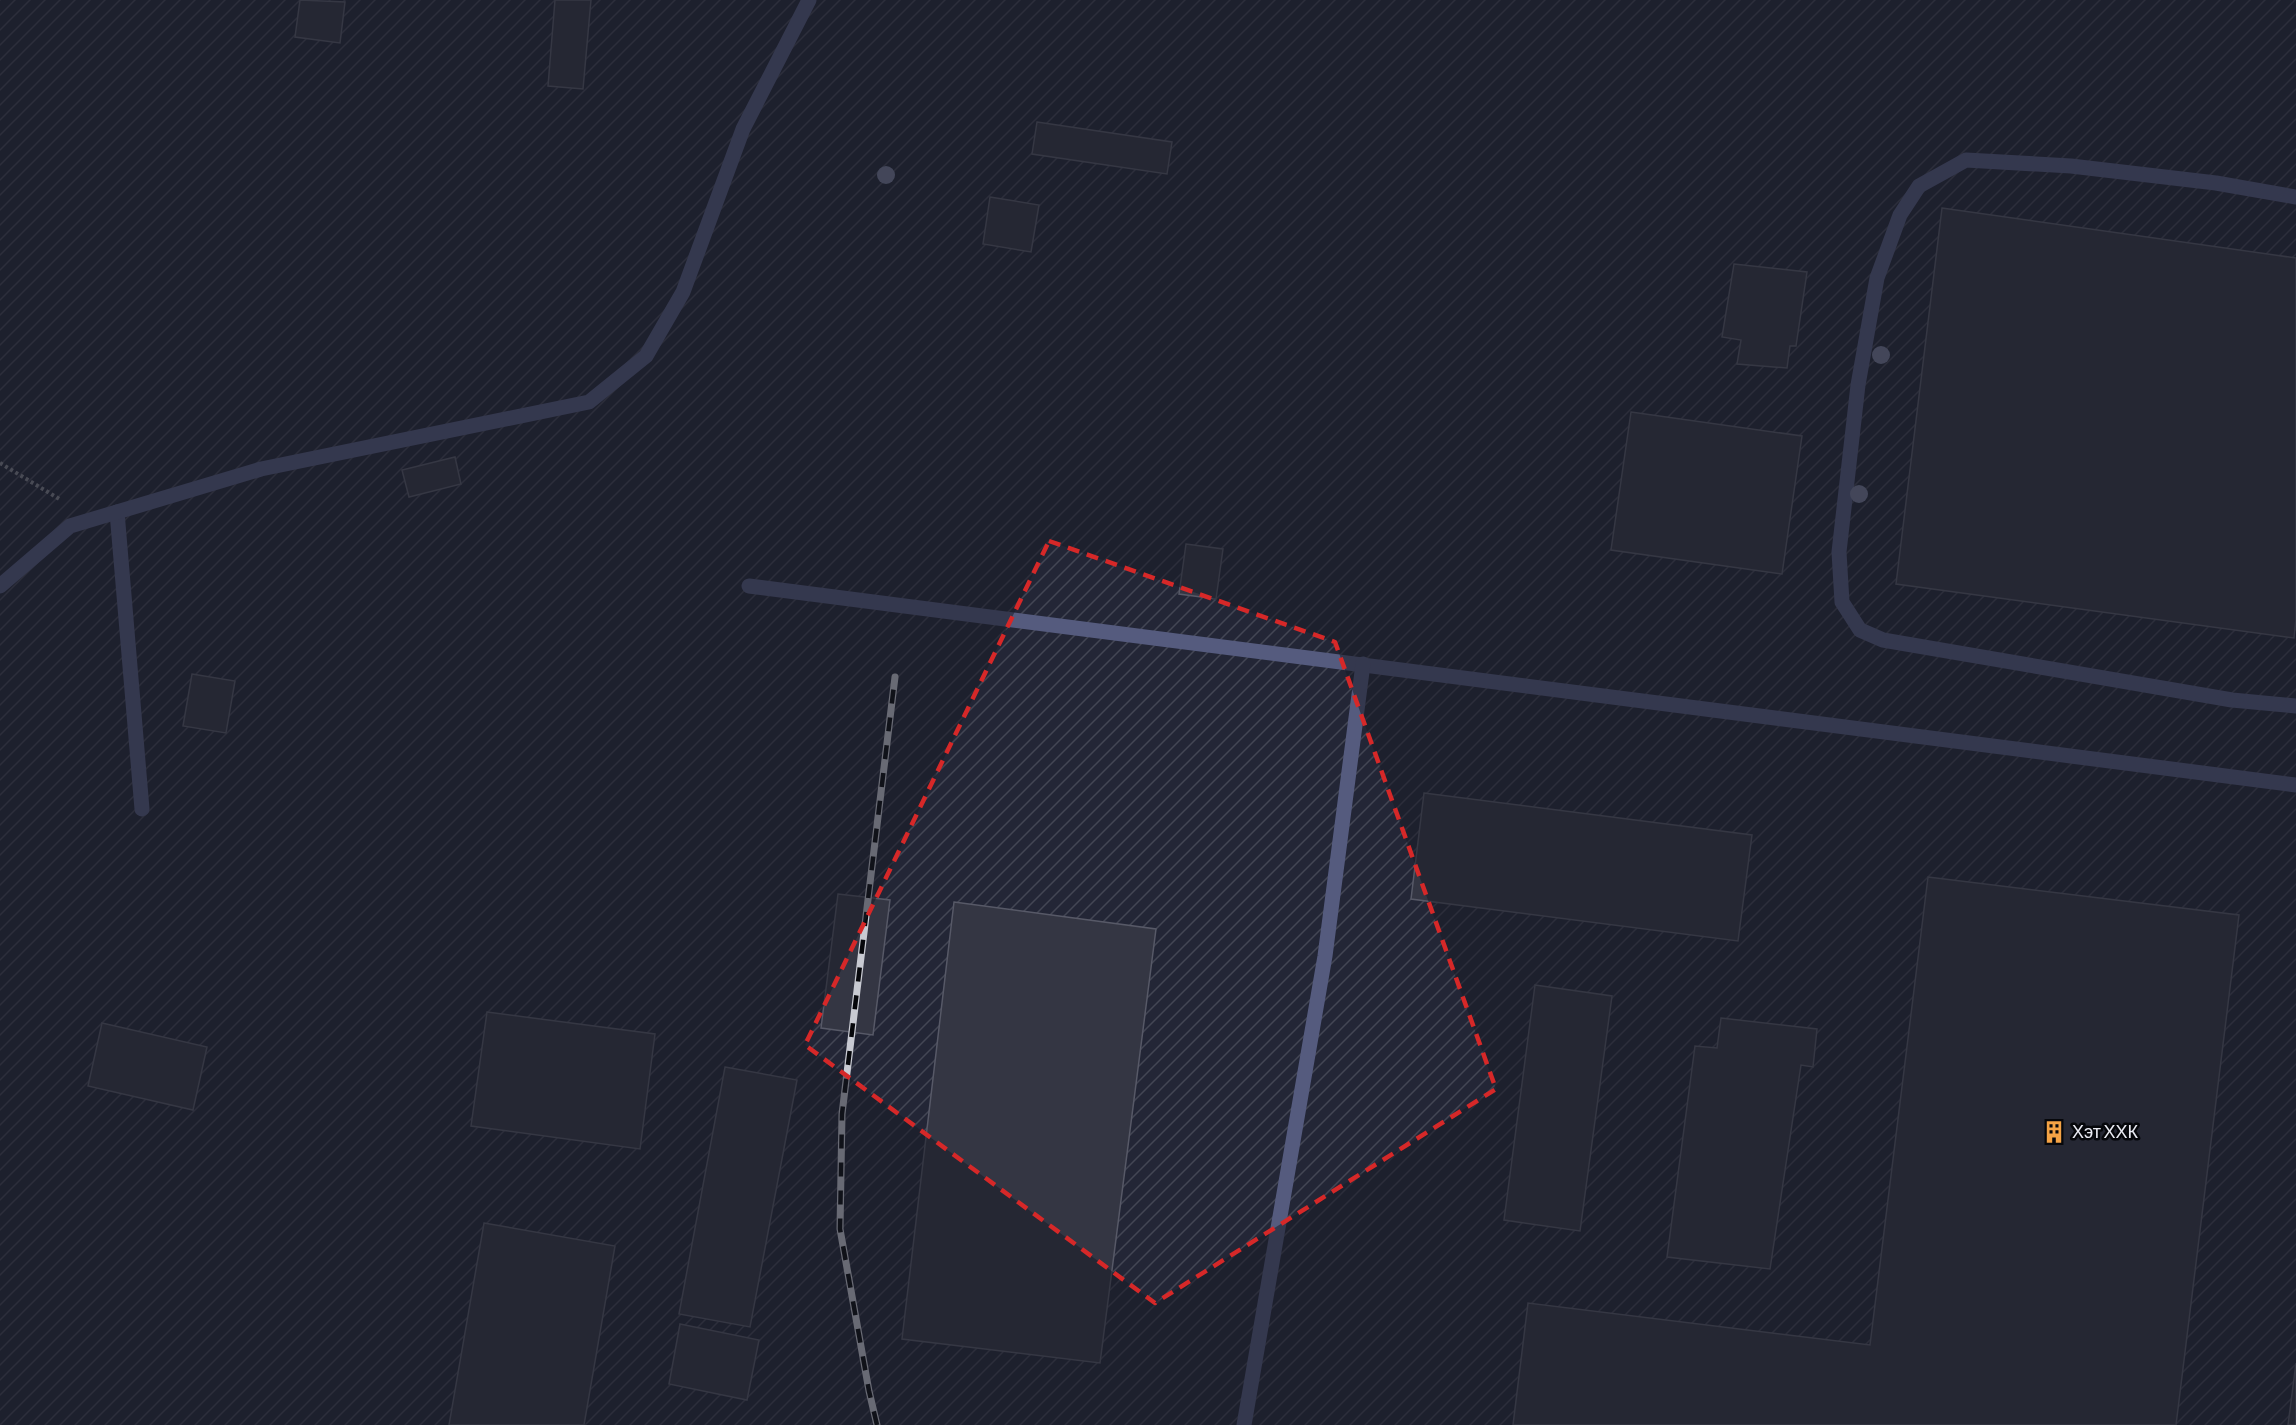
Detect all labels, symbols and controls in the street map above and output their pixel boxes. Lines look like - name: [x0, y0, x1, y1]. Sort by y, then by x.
- building icon: Хэт ХХК: [2041, 1119, 2067, 1145]
- place label: Хэт ХХК: [2072, 1121, 2139, 1142]

